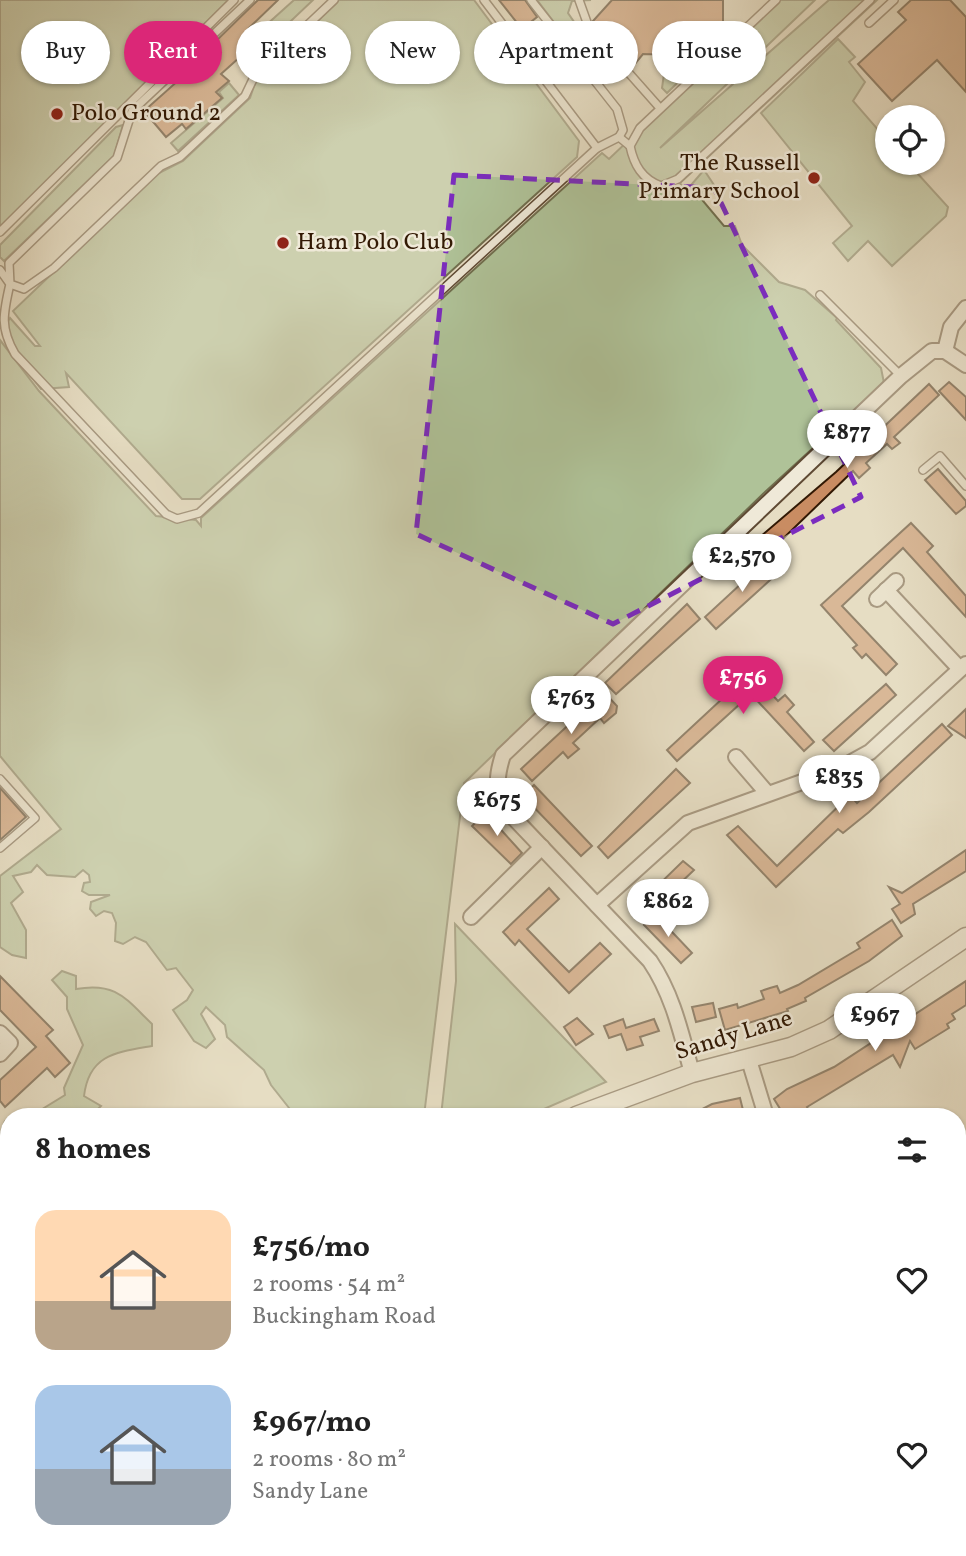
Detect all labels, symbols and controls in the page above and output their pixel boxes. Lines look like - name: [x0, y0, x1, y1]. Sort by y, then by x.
- chip: Buy: [21, 21, 110, 84]
- chip: Rent: [124, 21, 222, 84]
- chip: Filters: [236, 21, 351, 84]
- chip: New: [365, 21, 460, 84]
- chip: Apartment: [474, 21, 638, 84]
- chip: House: [652, 21, 766, 84]
- place label: Polo Ground 2: [71, 97, 221, 131]
- map controls: [875, 105, 945, 175]
- button: locate: [875, 105, 945, 175]
- marker: Polo Ground 2: [49, 106, 65, 122]
- place label: The Russell Primary School: [638, 147, 800, 209]
- marker: The Russell Primary School: [806, 170, 822, 186]
- place label: Ham Polo Club: [297, 226, 453, 260]
- marker: Ham Polo Club: [275, 235, 291, 251]
- pin: £877: [806, 410, 888, 470]
- text: £877: [823, 417, 871, 449]
- pin: £2,570: [685, 534, 799, 594]
- text: £2,570: [708, 541, 776, 573]
- pin: £756: [702, 656, 784, 716]
- text: £756: [719, 663, 767, 695]
- pin: £763: [530, 676, 612, 736]
- text: £763: [547, 683, 595, 715]
- pin: £835: [798, 756, 880, 815]
- text: £835: [815, 762, 863, 794]
- pin: £675: [456, 778, 538, 838]
- text: £675: [473, 785, 521, 817]
- pin: £862: [627, 880, 709, 939]
- text: £862: [643, 886, 693, 918]
- pin: £967: [834, 993, 916, 1053]
- text: £967: [850, 1000, 900, 1032]
- street label: Sandy Lane: [671, 1002, 797, 1070]
- text: 8 homes: [35, 1129, 151, 1171]
- icon: filters: [893, 1131, 931, 1169]
- text: £756/mo: [252, 1227, 370, 1269]
- icon: home: [91, 1238, 175, 1322]
- icon: heart: [893, 1261, 931, 1299]
- text: 2 rooms · 54 m²: [252, 1269, 405, 1301]
- text: Buckingham Road: [252, 1301, 436, 1333]
- text: £967/mo: [252, 1402, 371, 1444]
- icon: home: [91, 1413, 175, 1497]
- icon: heart: [893, 1436, 931, 1474]
- text: 2 rooms · 80 m²: [252, 1444, 406, 1476]
- text: Sandy Lane: [252, 1476, 368, 1508]

